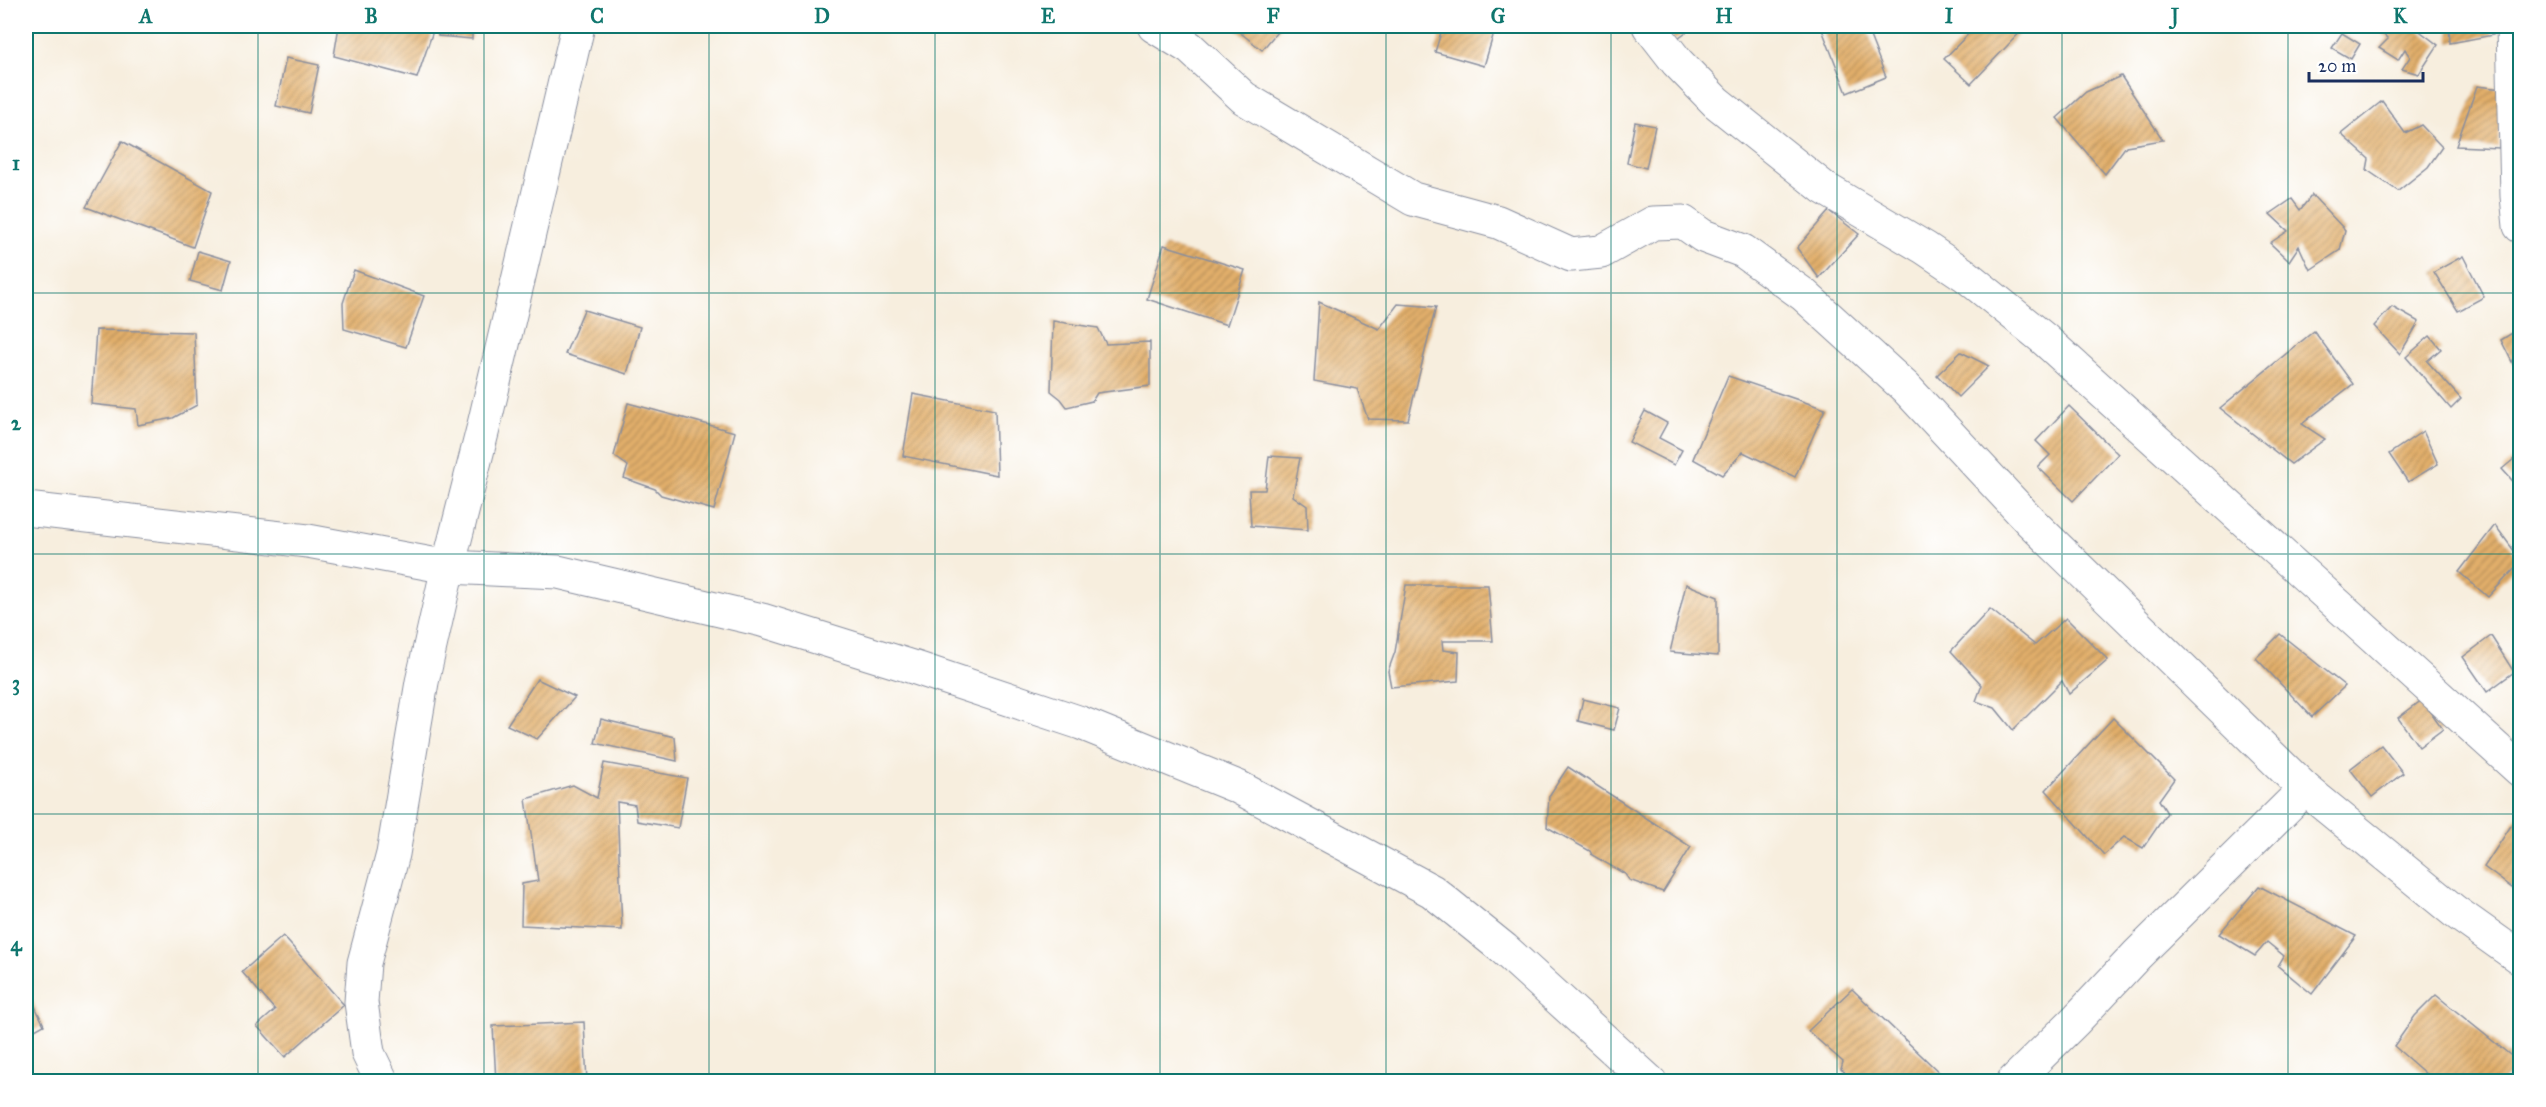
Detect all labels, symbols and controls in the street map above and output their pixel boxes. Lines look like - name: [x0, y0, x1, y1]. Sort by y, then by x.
- text: A: [137, 4, 153, 28]
- text: B: [364, 4, 378, 28]
- text: C: [590, 4, 604, 28]
- text: D: [814, 4, 830, 28]
- text: E: [1041, 4, 1056, 28]
- text: F: [1266, 4, 1280, 28]
- text: G: [1491, 4, 1506, 28]
- text: H: [1715, 4, 1733, 28]
- text: I: [1945, 4, 1954, 28]
- text: J: [2168, 4, 2180, 30]
- text: K: [2393, 4, 2408, 28]
- scale bar: [2309, 45, 2423, 83]
- text: 20 m: [2318, 55, 2356, 77]
- text: 1: [12, 151, 20, 175]
- text: 2: [11, 411, 22, 435]
- text: 3: [12, 671, 20, 696]
- text: 4: [10, 932, 22, 957]

